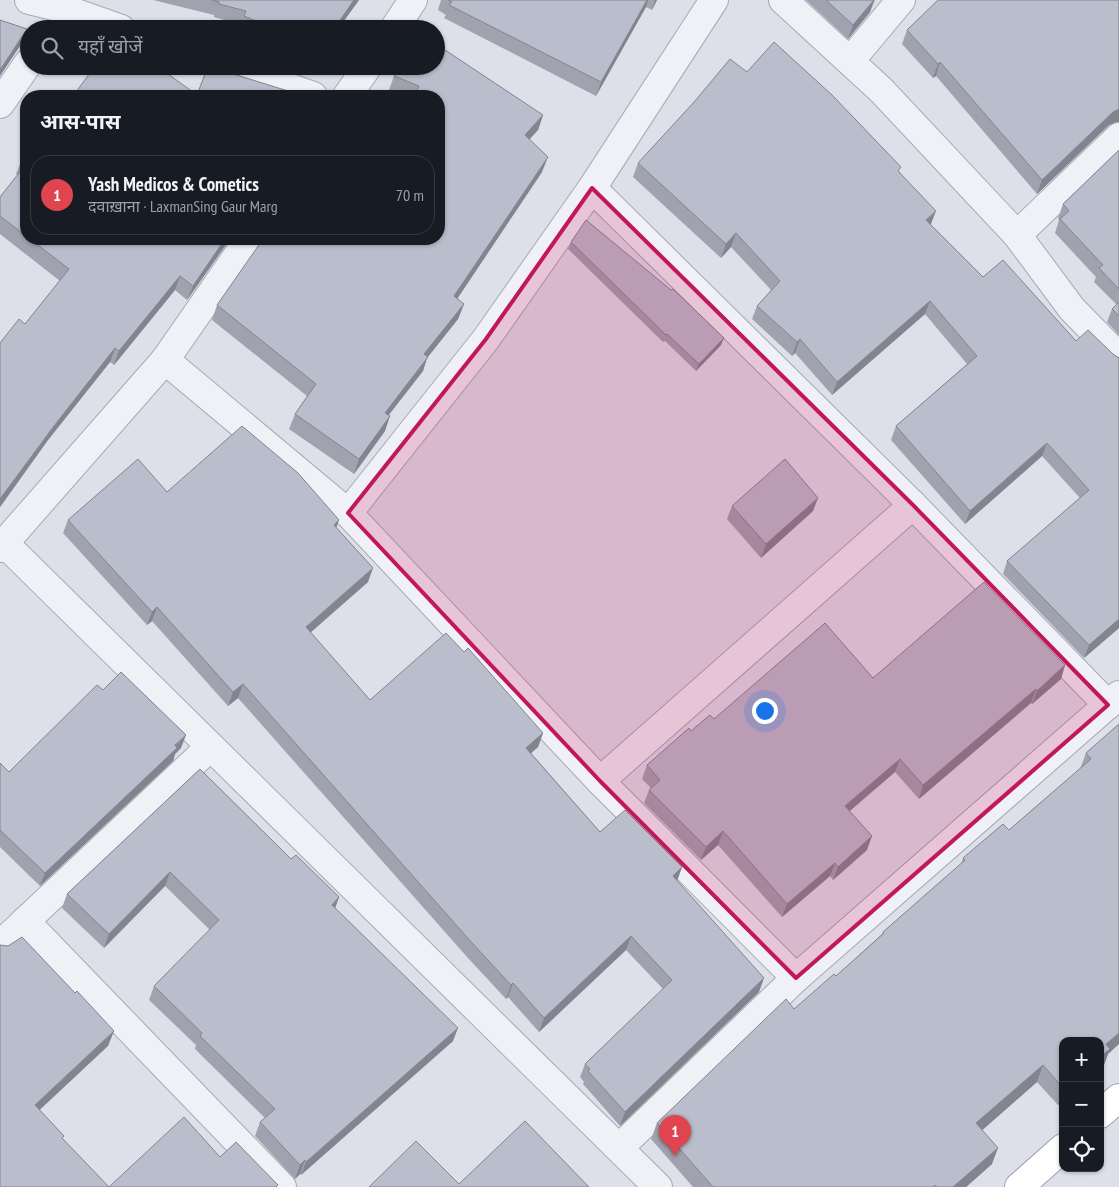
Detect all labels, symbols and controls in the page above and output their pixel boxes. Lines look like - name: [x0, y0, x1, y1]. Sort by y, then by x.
- search box: [20, 20, 445, 75]
- icon: search: [38, 34, 66, 62]
- text: यहाँ खोजें: [78, 34, 143, 58]
- text: आस-पास: [40, 108, 120, 135]
- text: Yash Medicos & Cometics: [88, 172, 259, 196]
- text: 1: [53, 185, 61, 205]
- text: 70 m: [396, 185, 424, 205]
- text: दवाख़ाना · LaxmanSing Gaur Marg: [88, 196, 278, 216]
- your location: [752, 698, 778, 724]
- map controls: [1059, 1037, 1104, 1172]
- button: +: [1059, 1037, 1104, 1082]
- button: −: [1059, 1082, 1104, 1127]
- pin: 1: [659, 1115, 691, 1156]
- button: locate: [1059, 1127, 1104, 1172]

